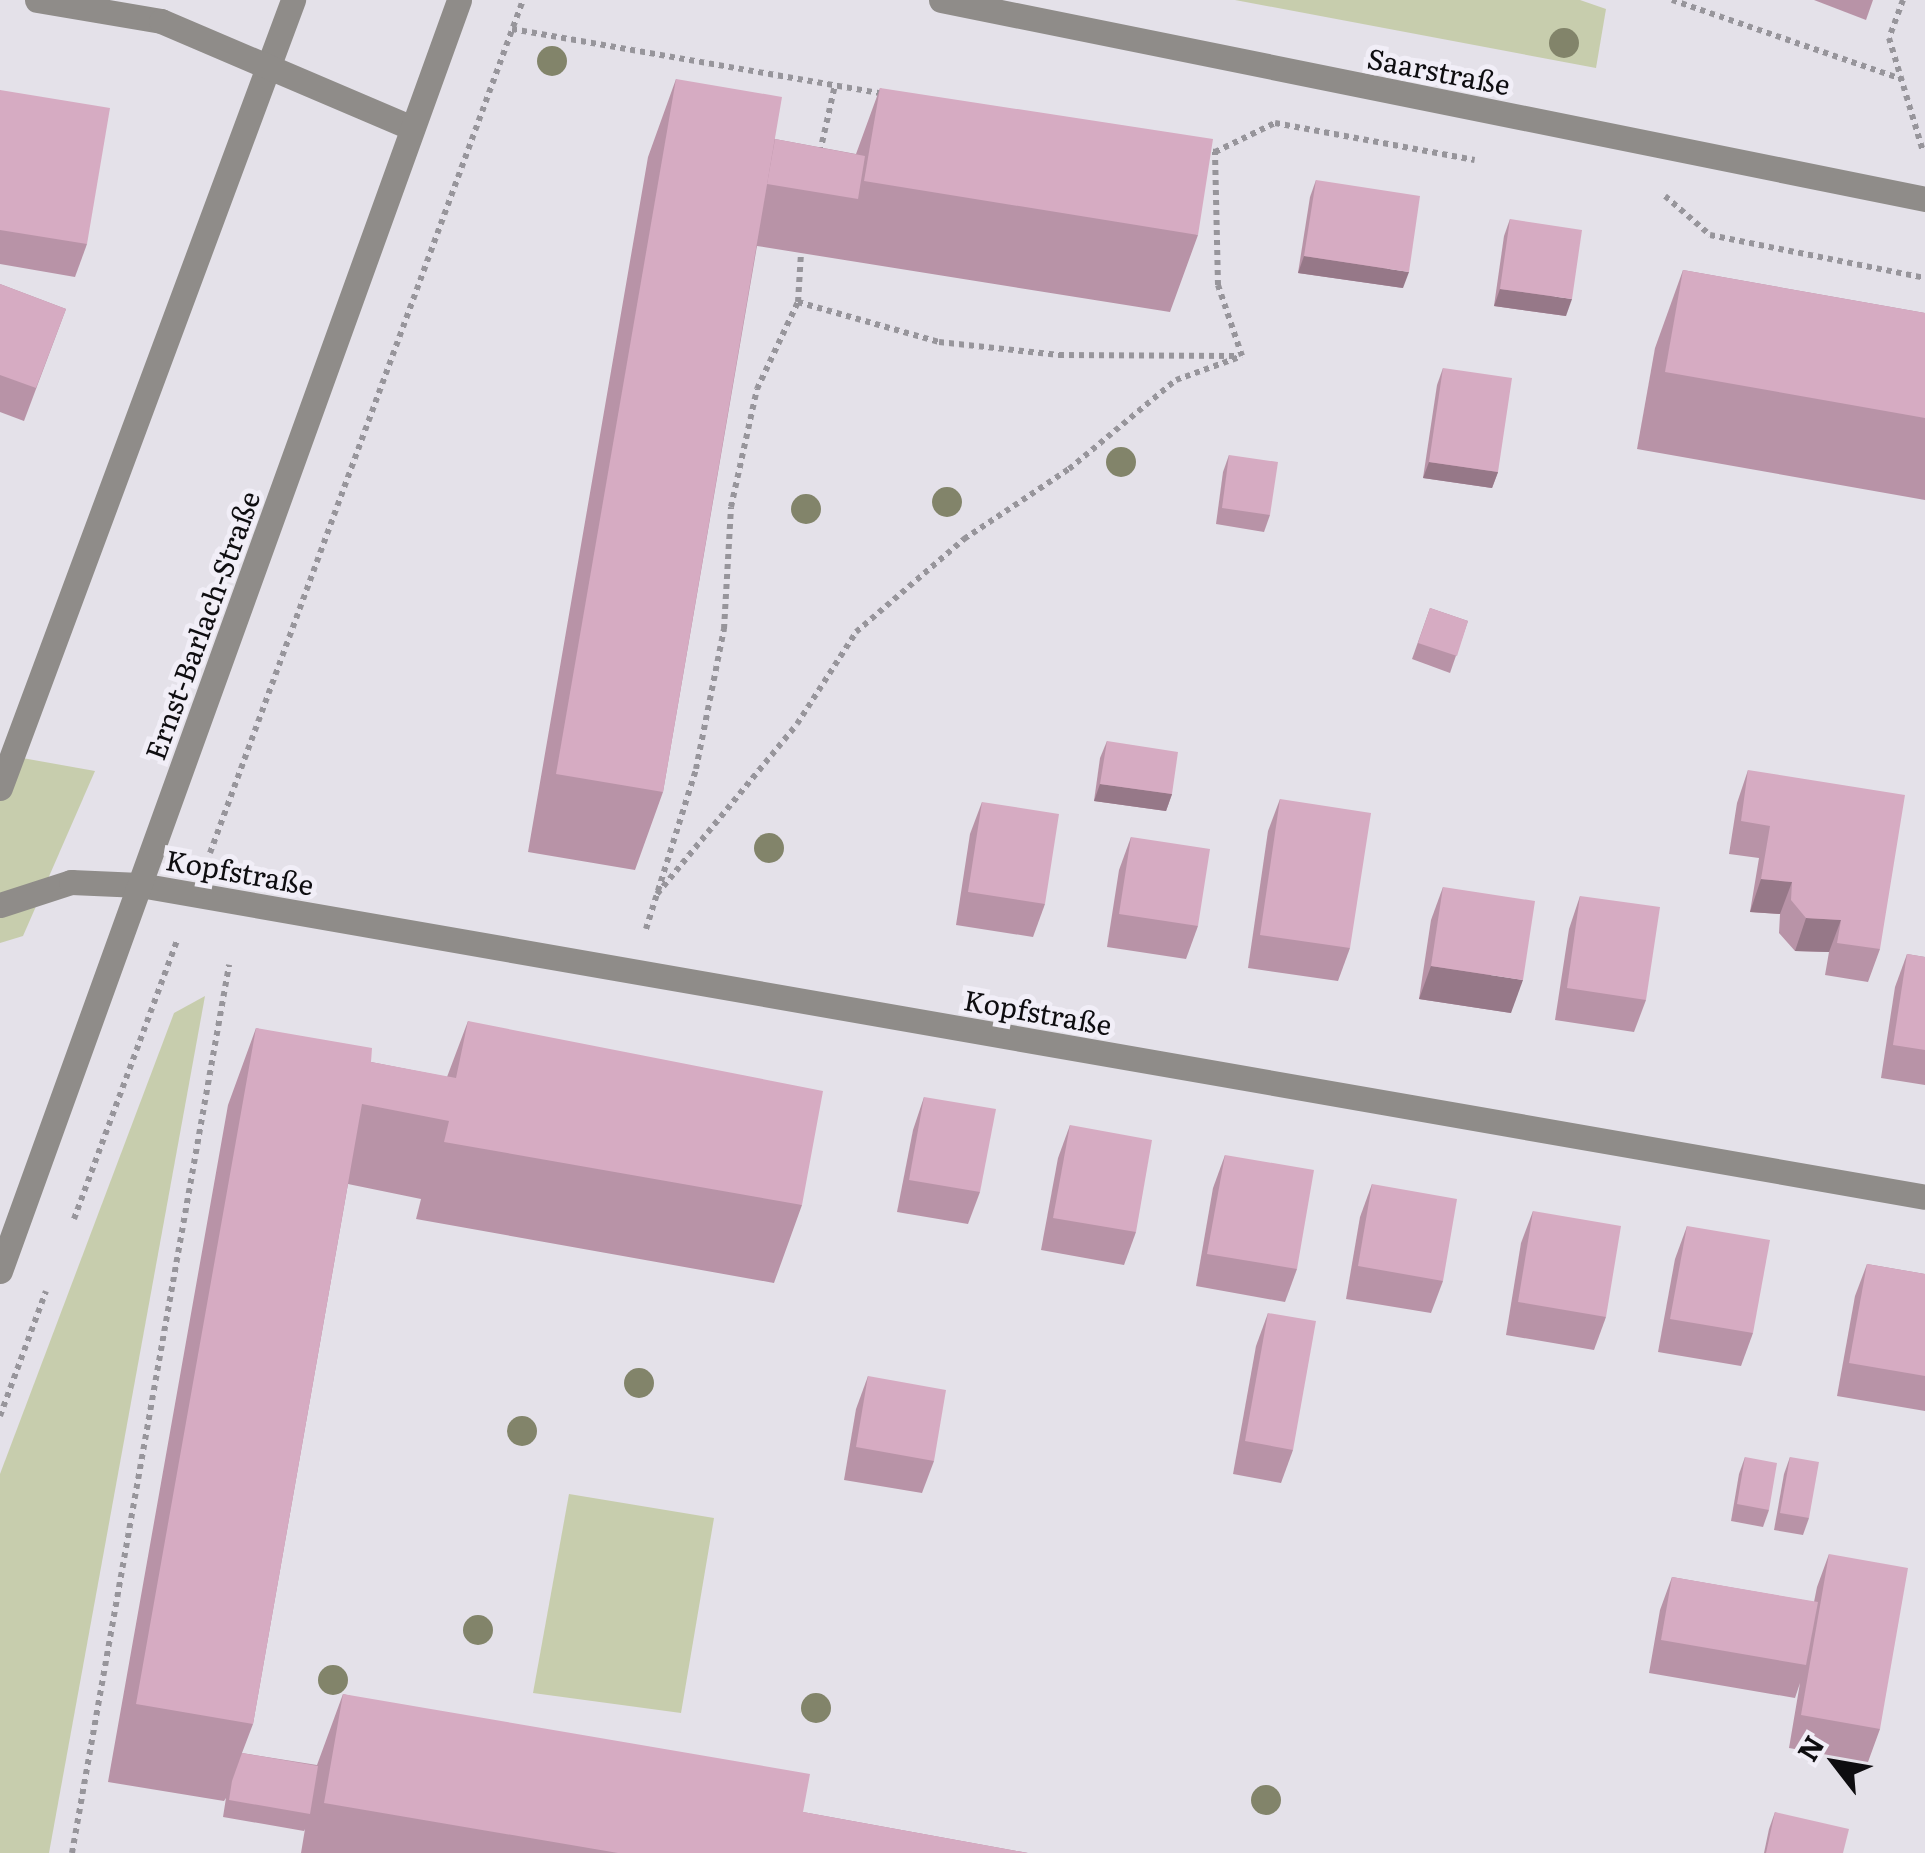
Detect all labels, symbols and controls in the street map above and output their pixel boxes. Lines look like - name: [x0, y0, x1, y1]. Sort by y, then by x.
- street label: Saarstraße: [1365, 40, 1513, 100]
- street label: Ernst-Barlach-Straße: [137, 486, 265, 764]
- street label: Kopfstraße: [163, 841, 317, 901]
- street label: Kopfstraße: [961, 981, 1115, 1041]
- north arrow: [1785, 1713, 1885, 1813]
- text: N: [1785, 1727, 1833, 1768]

